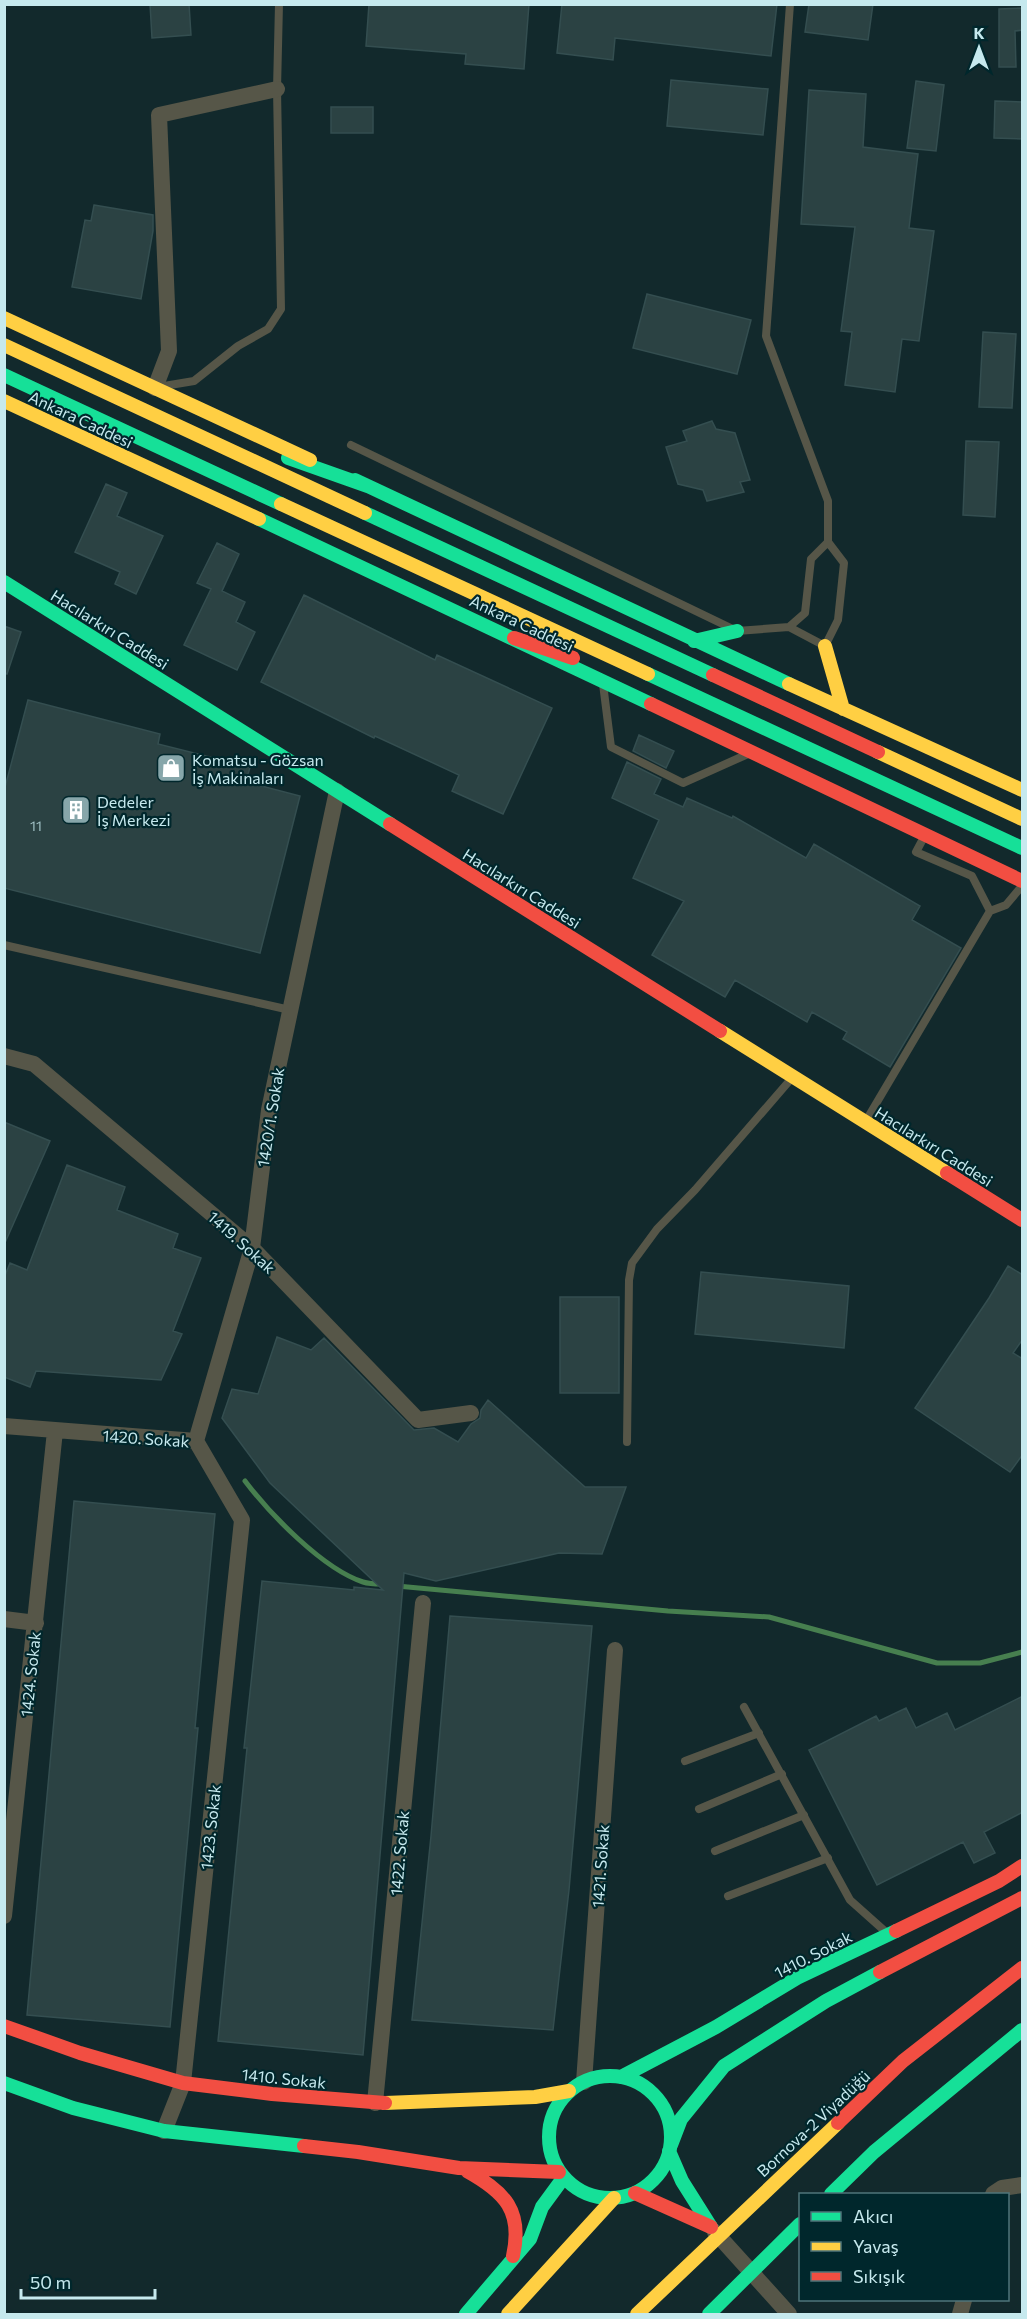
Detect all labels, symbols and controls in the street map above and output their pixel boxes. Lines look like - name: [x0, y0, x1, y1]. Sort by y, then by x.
- north arrow: [949, 18, 1009, 78]
- text: K: [973, 23, 985, 42]
- street label: Ankara Caddesi: [26, 387, 136, 451]
- street label: Hacılarkırı Caddesi: [48, 585, 172, 673]
- street label: Ankara Caddesi: [467, 591, 577, 655]
- place label: Komatsu - Gözsan İş Makinaları: [192, 750, 324, 787]
- shop icon: Komatsu - Gözsan İş Makinaları: [155, 752, 187, 784]
- place label: Dedeler İş Merkezi: [97, 792, 171, 829]
- building icon: Dedeler İş Merkezi: [60, 794, 92, 826]
- house number: 11: [30, 817, 42, 834]
- street label: Hacılarkırı Caddesi: [460, 844, 584, 932]
- street label: 1420/1. Sokak: [253, 1066, 287, 1168]
- street label: Hacılarkırı Caddesi: [872, 1102, 996, 1190]
- street label: 1419. Sokak: [205, 1207, 280, 1277]
- street label: 1420. Sokak: [102, 1425, 190, 1451]
- street label: 1424. Sokak: [16, 1630, 44, 1718]
- street label: 1423. Sokak: [196, 1783, 224, 1870]
- street label: 1422. Sokak: [386, 1809, 412, 1896]
- street label: 1421. Sokak: [588, 1823, 612, 1908]
- street label: 1410. Sokak: [771, 1926, 855, 1982]
- street label: 1410. Sokak: [241, 2064, 327, 2092]
- street label: Bornova-2 Viyadüğü: [753, 2066, 873, 2180]
- legend: [799, 2193, 1009, 2301]
- text: Akıcı: [853, 2205, 893, 2227]
- text: Yavaş: [853, 2235, 899, 2257]
- scale bar: [21, 2262, 154, 2300]
- text: Sıkışık: [853, 2265, 905, 2287]
- text: 50 m: [30, 2271, 71, 2293]

